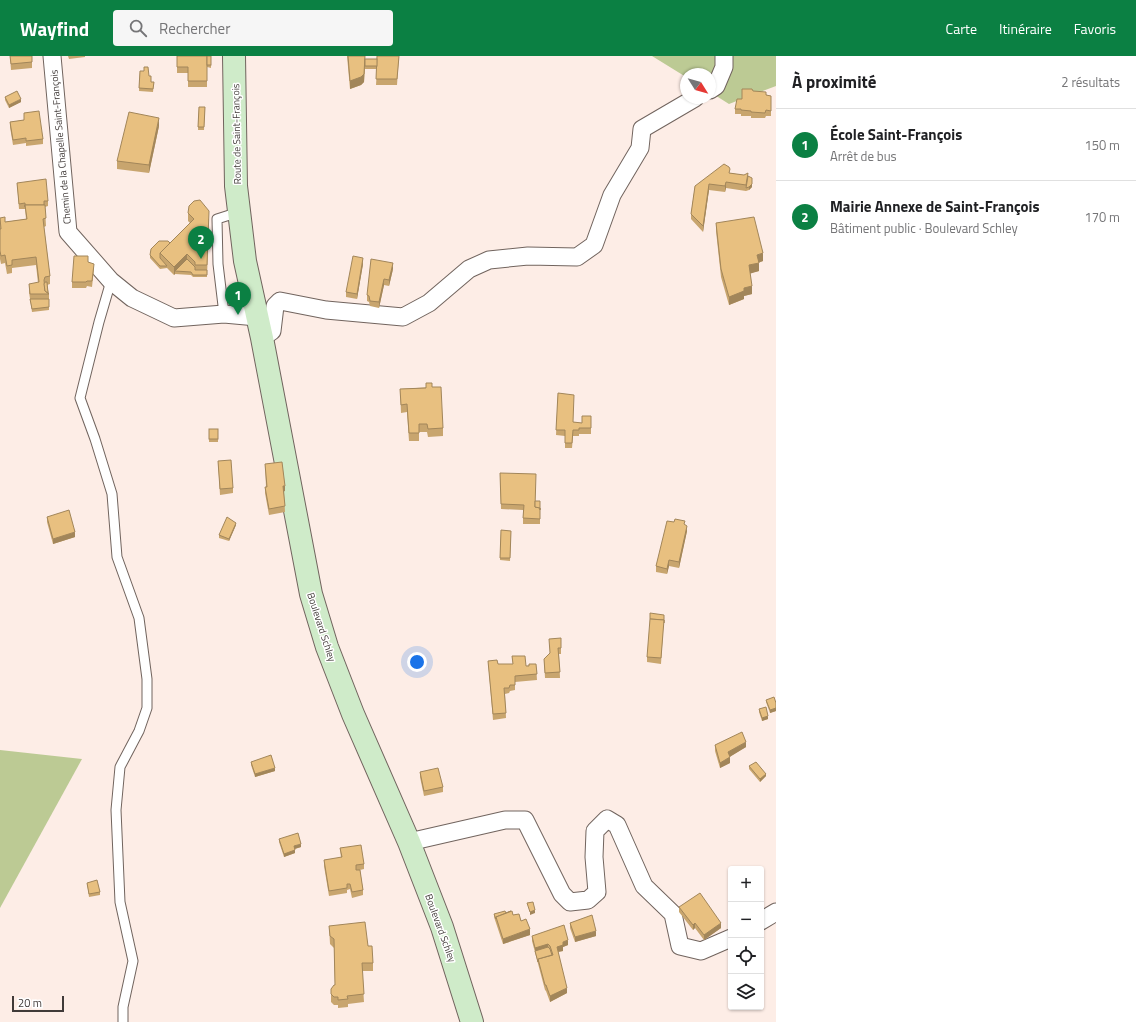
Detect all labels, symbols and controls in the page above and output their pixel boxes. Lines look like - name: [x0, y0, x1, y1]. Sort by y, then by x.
- search box: [113, 10, 393, 46]
- text: Wayfind: [20, 14, 89, 43]
- icon: search: [127, 17, 149, 39]
- text: Rechercher: [159, 17, 230, 40]
- text: Carte: [946, 18, 977, 39]
- text: Itinéraire: [999, 18, 1052, 39]
- text: Favoris: [1074, 18, 1116, 39]
- north arrow: [680, 68, 716, 104]
- street label: Chemin de la Chapelle Saint-François: [46, 69, 75, 225]
- text: À proximité: [792, 69, 876, 95]
- text: 2 résultats: [1061, 72, 1120, 92]
- street label: Route de Saint-François: [228, 83, 245, 185]
- text: École Saint-François: [830, 123, 962, 146]
- text: 1: [801, 135, 809, 155]
- text: 150 m: [1084, 135, 1120, 155]
- text: Arrêt de bus: [830, 146, 897, 166]
- text: Mairie Annexe de Saint-François: [830, 195, 1040, 218]
- text: 2: [801, 207, 809, 227]
- text: 170 m: [1084, 207, 1120, 227]
- text: Bâtiment public · Boulevard Schley: [830, 218, 1018, 238]
- pin: 2: [188, 226, 214, 259]
- pin: 1: [225, 282, 251, 315]
- street label: Boulevard Schley: [303, 591, 340, 664]
- your location: [407, 652, 427, 672]
- map controls: [728, 866, 764, 1010]
- button: +: [728, 866, 764, 902]
- street label: Boulevard Schley: [421, 892, 460, 965]
- button: −: [728, 902, 764, 938]
- button: locate: [728, 938, 764, 974]
- button: layers: [728, 974, 764, 1010]
- scale bar: [12, 994, 64, 1013]
- text: 20 m: [18, 995, 42, 1011]

